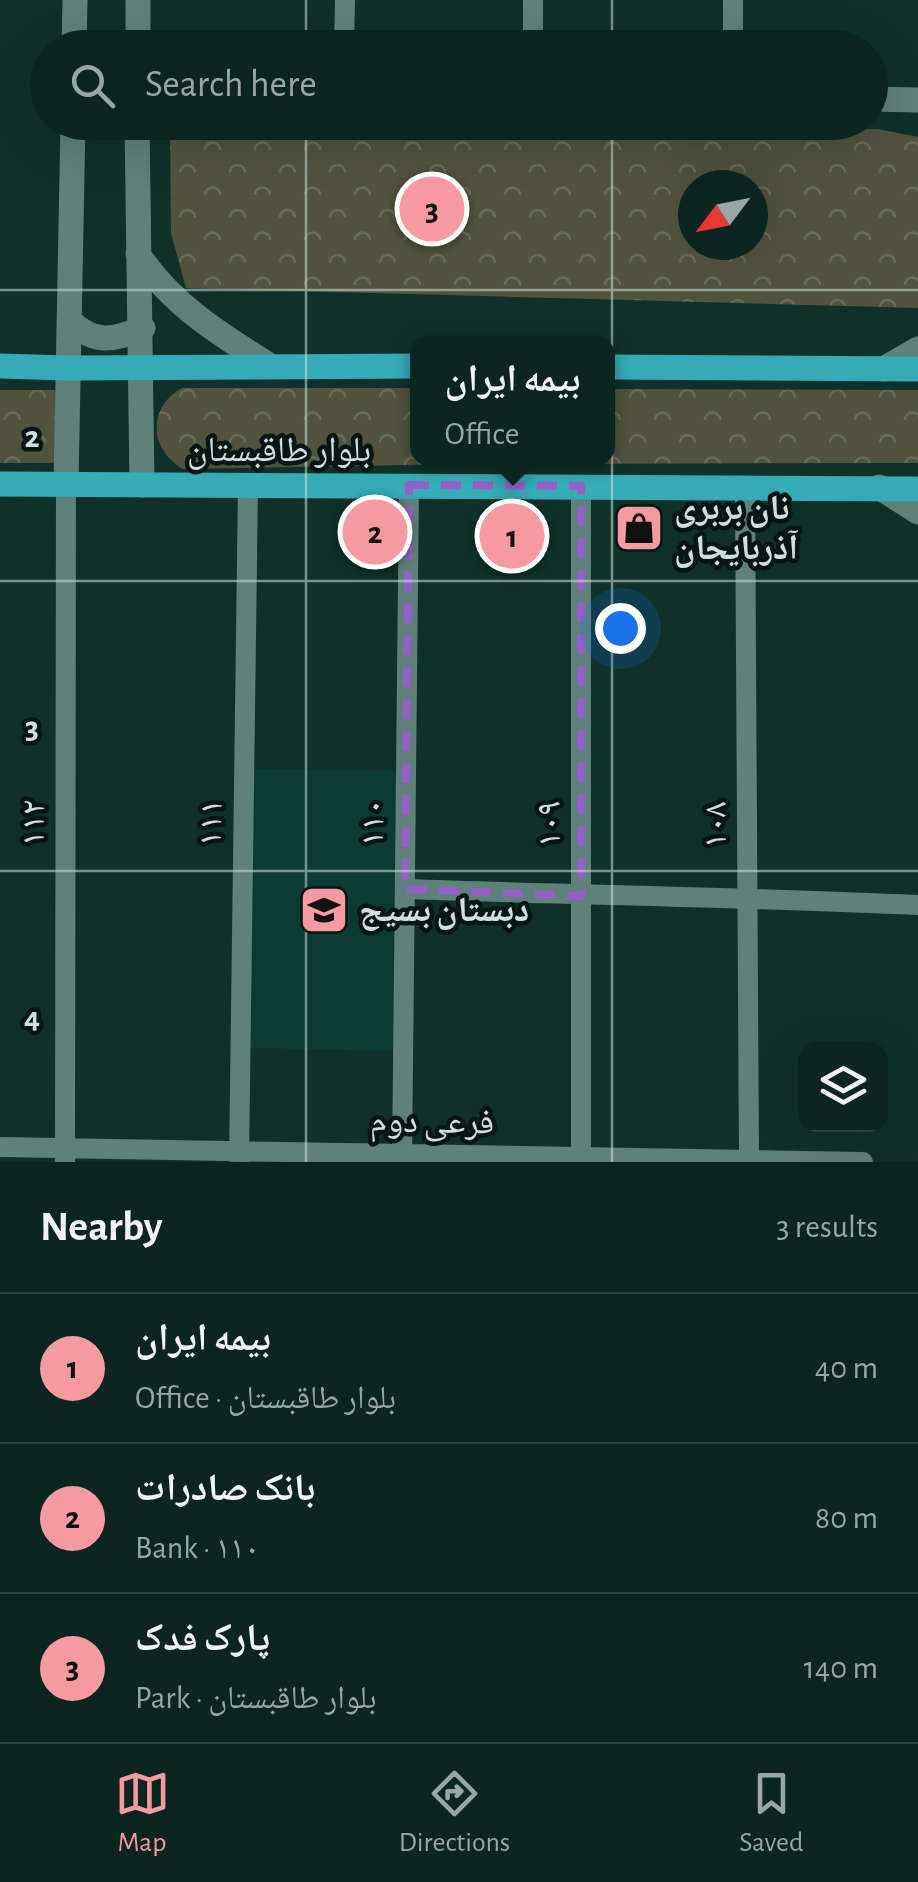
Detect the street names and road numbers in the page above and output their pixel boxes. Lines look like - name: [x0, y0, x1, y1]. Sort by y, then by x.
- street label: بلوار طاقبستان: [187, 433, 371, 470]
- street label: ۱۱۲: [16, 799, 51, 847]
- street label: ۱۱۱: [193, 799, 229, 847]
- street label: ۱۱۰: [355, 799, 391, 847]
- street label: ۱۰۹: [532, 800, 567, 848]
- street label: ۱۰۸: [698, 801, 733, 849]
- street label: فرعی دوم: [369, 1103, 494, 1145]

